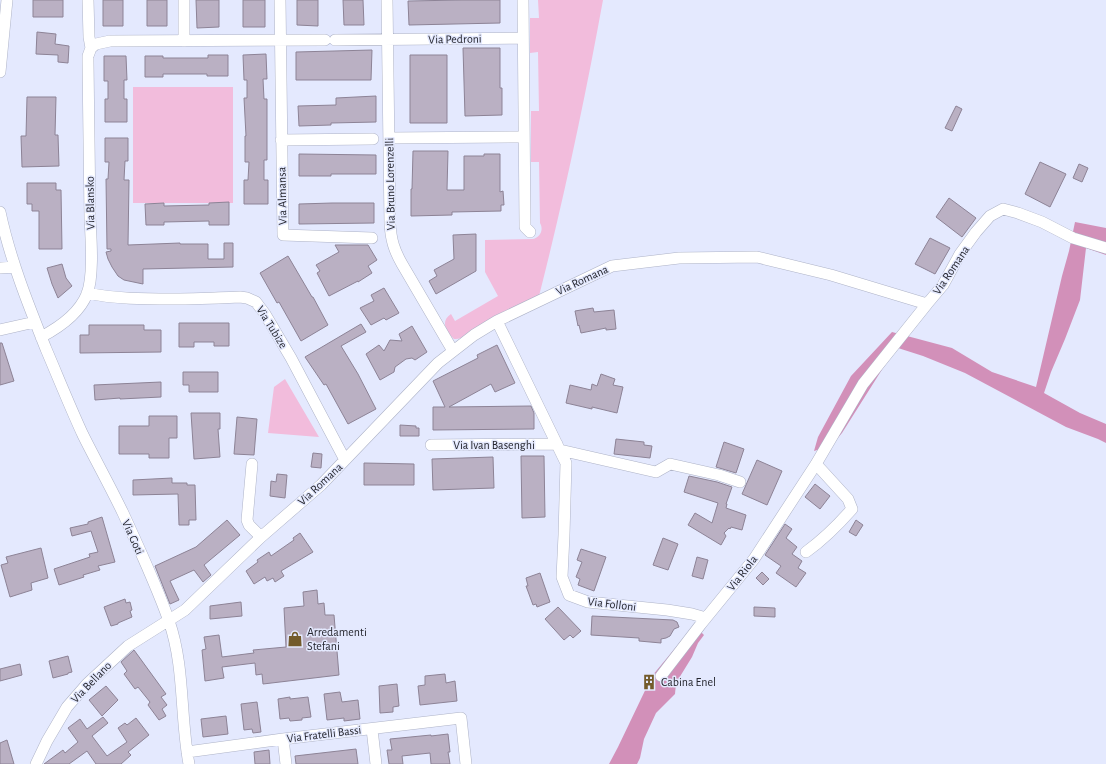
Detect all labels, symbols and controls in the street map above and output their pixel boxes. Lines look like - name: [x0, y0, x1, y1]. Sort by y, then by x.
- street label: Via Pedroni: [428, 33, 482, 45]
- street label: Via Bruno Lorenzelli: [383, 138, 397, 230]
- street label: Via Almansa: [275, 166, 289, 225]
- street label: Via Blansko: [84, 176, 96, 230]
- street label: Via Romana: [930, 243, 972, 297]
- street label: Via Romana: [554, 263, 610, 297]
- street label: Via Tubize: [254, 304, 290, 350]
- street label: Via Ivan Basenghi: [453, 439, 535, 451]
- street label: Via Romana: [295, 460, 345, 507]
- street label: Via Goti: [120, 518, 146, 556]
- street label: Via Riola: [725, 553, 760, 593]
- street label: Via Folloni: [587, 595, 637, 613]
- place label: Arredamenti Stefani: [307, 626, 367, 652]
- shop icon: Arredamenti Stefani: [286, 630, 304, 648]
- street label: Via Bellano: [68, 659, 114, 705]
- building icon: Cabina Enel: [640, 673, 658, 691]
- place label: Cabina Enel: [661, 676, 716, 688]
- street label: Via Fratelli Bassi: [286, 723, 362, 745]

